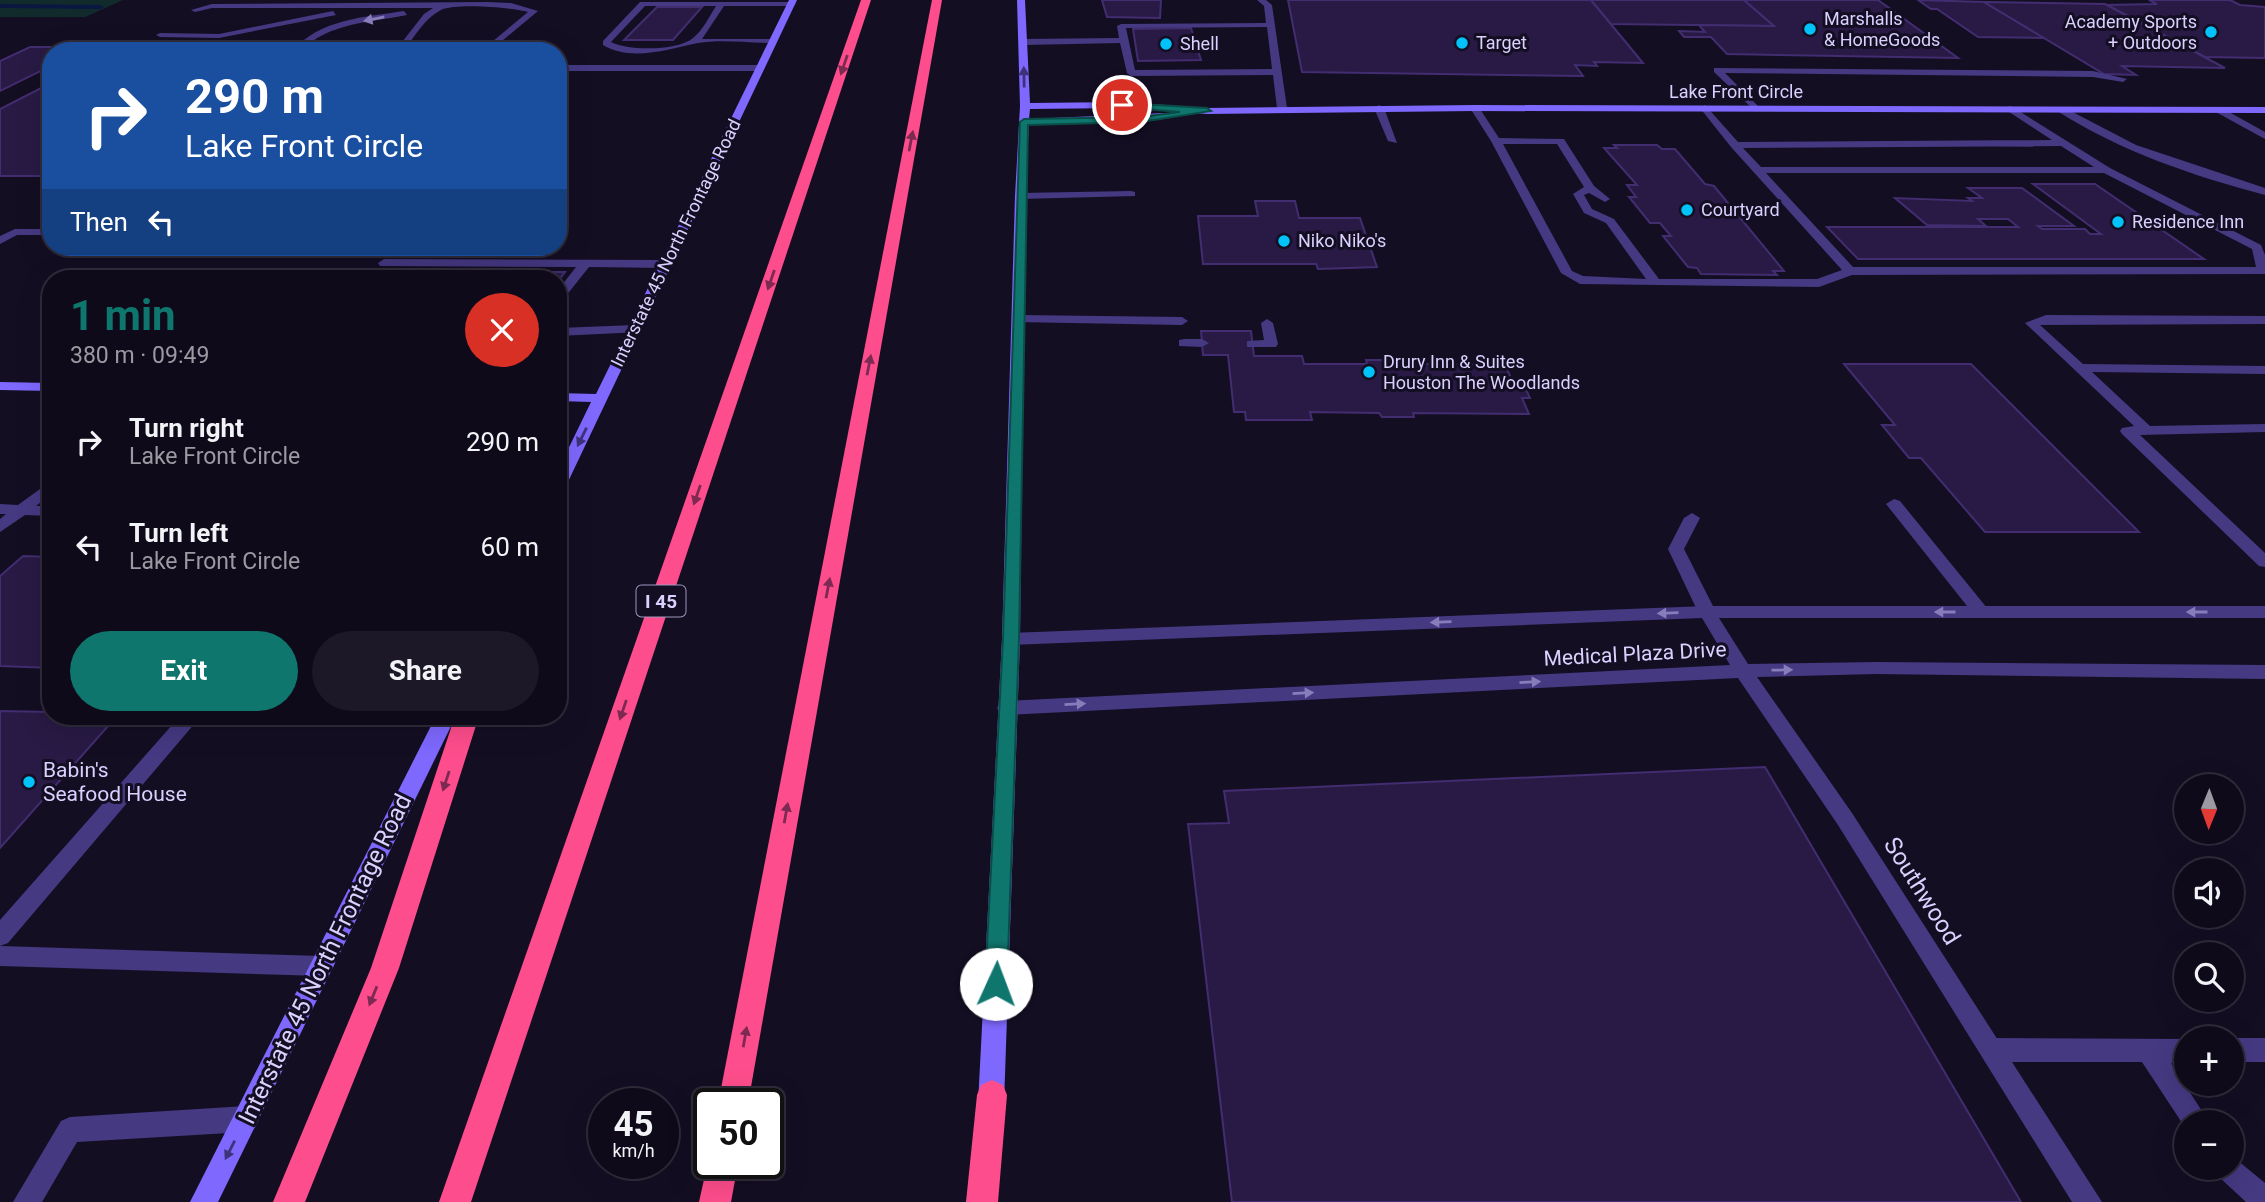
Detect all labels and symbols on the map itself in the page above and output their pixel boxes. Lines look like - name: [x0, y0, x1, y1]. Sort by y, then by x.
- place label: Marshalls & HomeGoods: [1824, 8, 1940, 50]
- place label: Academy Sports + Outdoors: [2065, 11, 2197, 53]
- one-way arrow: [363, 13, 385, 24]
- marker: Marshalls & HomeGoods: [1802, 21, 1818, 37]
- marker: Academy Sports + Outdoors: [2203, 24, 2219, 40]
- place label: Target: [1476, 32, 1527, 53]
- place label: Shell: [1180, 33, 1219, 54]
- marker: Target: [1454, 35, 1470, 51]
- marker: Shell: [1158, 36, 1174, 52]
- one-way arrow: [838, 54, 849, 75]
- one-way arrow: [1018, 66, 1030, 88]
- pin: [1092, 75, 1152, 135]
- street label: Lake Front Circle: [1669, 81, 1803, 102]
- street label: Interstate 45 North Frontage Road: [606, 116, 745, 370]
- one-way arrow: [906, 130, 917, 152]
- place label: Courtyard: [1701, 199, 1780, 220]
- marker: Courtyard: [1679, 202, 1695, 218]
- place label: Residence Inn: [2132, 211, 2244, 232]
- marker: Residence Inn: [2110, 214, 2126, 230]
- place label: Niko Niko's: [1298, 230, 1386, 251]
- marker: Niko Niko's: [1276, 233, 1292, 249]
- one-way arrow: [765, 269, 776, 290]
- place label: Drury Inn & Suites Houston The Woodlands: [1383, 351, 1580, 393]
- one-way arrow: [864, 354, 875, 376]
- marker: Drury Inn & Suites Houston The Woodlands: [1361, 364, 1377, 380]
- one-way arrow: [577, 427, 588, 447]
- one-way arrow: [691, 485, 702, 506]
- one-way arrow: [823, 577, 834, 599]
- road number: I 45: [636, 586, 686, 616]
- one-way arrow: [1934, 606, 1956, 618]
- one-way arrow: [2186, 606, 2208, 618]
- one-way arrow: [1657, 608, 1679, 619]
- one-way arrow: [1430, 617, 1452, 628]
- street label: Medical Plaza Drive: [1543, 637, 1727, 671]
- one-way arrow: [1771, 664, 1793, 676]
- one-way arrow: [1519, 676, 1541, 687]
- one-way arrow: [1292, 687, 1314, 698]
- one-way arrow: [1065, 699, 1087, 710]
- one-way arrow: [617, 700, 628, 721]
- place label: Babin's Seafood House: [43, 758, 187, 806]
- one-way arrow: [440, 770, 450, 791]
- marker: Babin's Seafood House: [21, 774, 37, 790]
- north arrow: [2174, 774, 2244, 844]
- street label: Interstate 45 North Frontage Road: [233, 789, 417, 1129]
- one-way arrow: [781, 802, 792, 824]
- street label: Southwood: [1878, 832, 1966, 950]
- position arrow: [959, 947, 1033, 1021]
- one-way arrow: [367, 986, 379, 1006]
- one-way arrow: [740, 1026, 751, 1048]
- speed limit sign: 50: [693, 1088, 784, 1179]
- one-way arrow: [225, 1140, 236, 1160]

